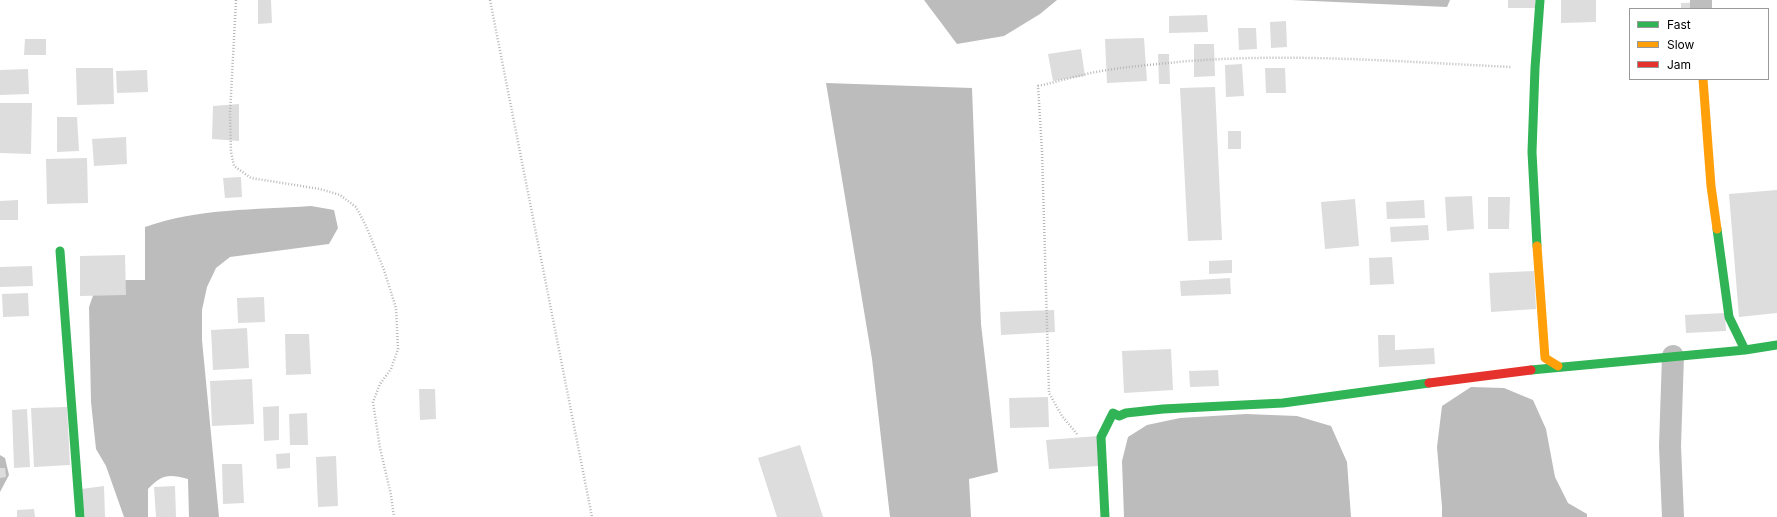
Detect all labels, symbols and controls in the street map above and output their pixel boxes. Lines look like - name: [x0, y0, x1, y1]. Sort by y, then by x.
- legend: [1629, 8, 1769, 80]
- text: Fast: [1667, 17, 1691, 32]
- text: Slow: [1667, 37, 1694, 52]
- text: Jam: [1667, 57, 1691, 72]

